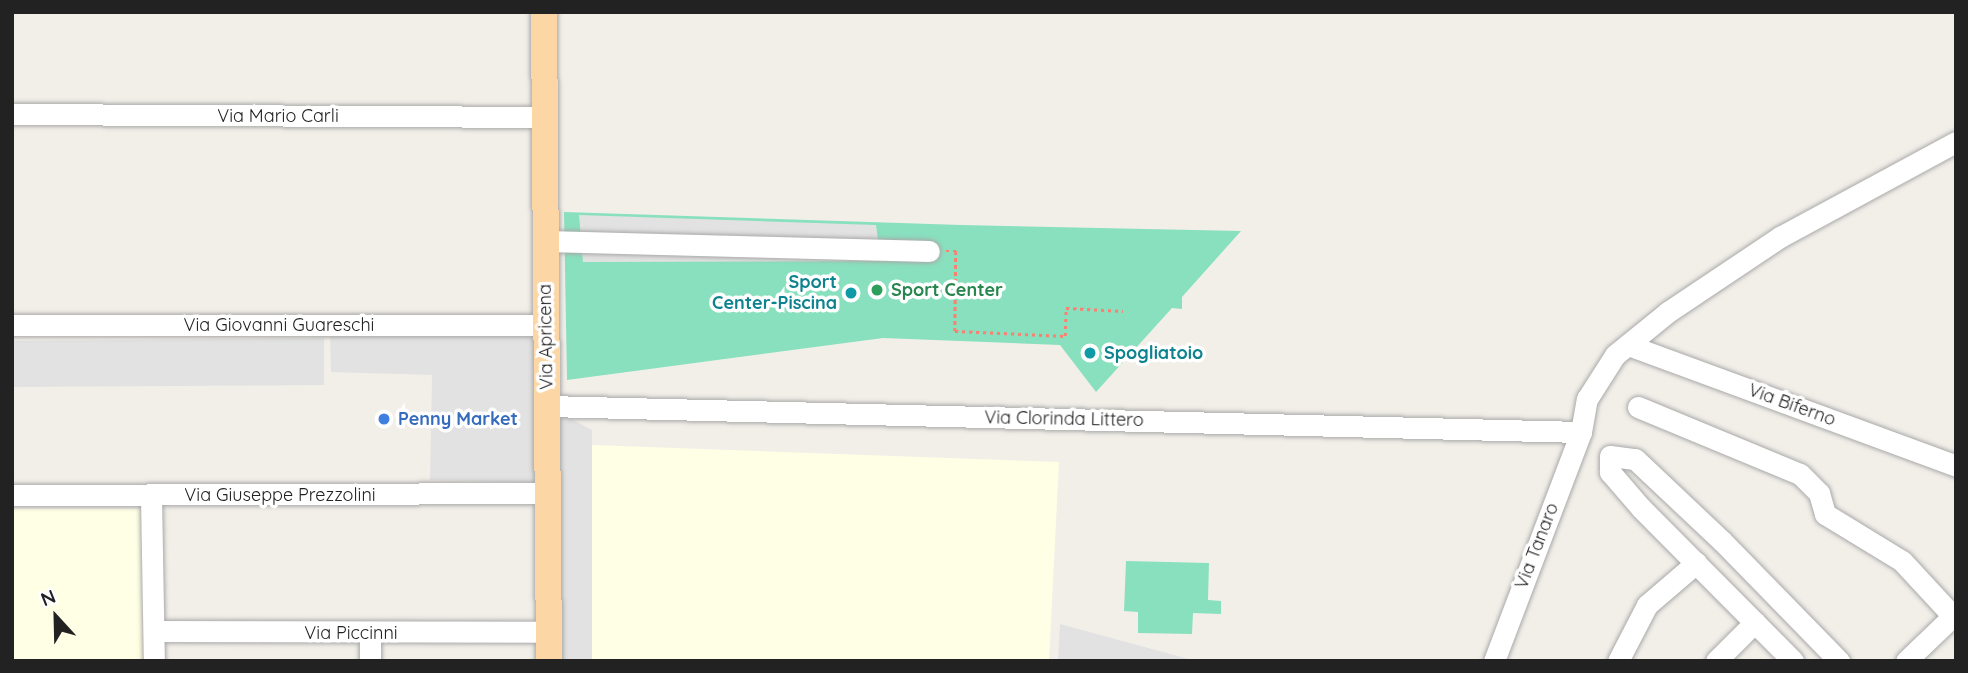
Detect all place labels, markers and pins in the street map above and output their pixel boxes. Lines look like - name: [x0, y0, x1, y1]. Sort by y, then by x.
- place label: Sport Center-Piscina: [712, 272, 837, 314]
- place label: Sport Center: [891, 279, 1003, 301]
- marker: Sport Center: [869, 282, 885, 298]
- marker: Sport Center-Piscina: [843, 285, 859, 301]
- place label: Spogliatoio: [1104, 342, 1203, 364]
- marker: Spogliatoio: [1082, 345, 1098, 361]
- place label: Penny Market: [398, 408, 518, 430]
- marker: Penny Market: [376, 411, 392, 427]

